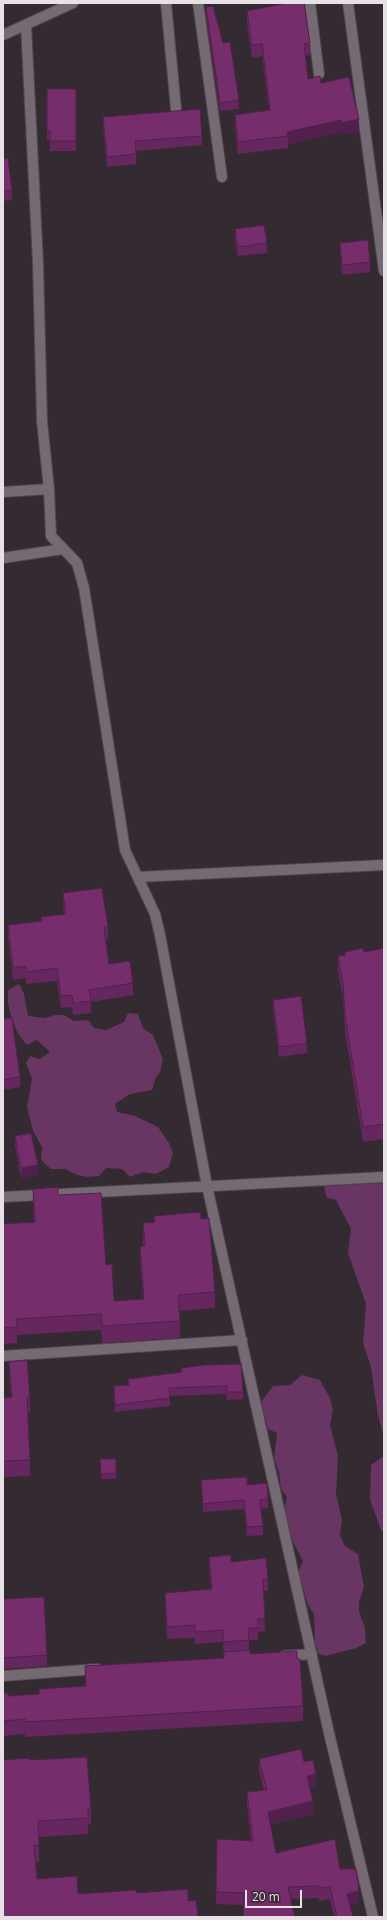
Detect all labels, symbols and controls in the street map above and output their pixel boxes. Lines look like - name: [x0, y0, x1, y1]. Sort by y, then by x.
- scale bar: [247, 1882, 304, 1908]
- text: 20 m: [252, 1888, 280, 1905]

